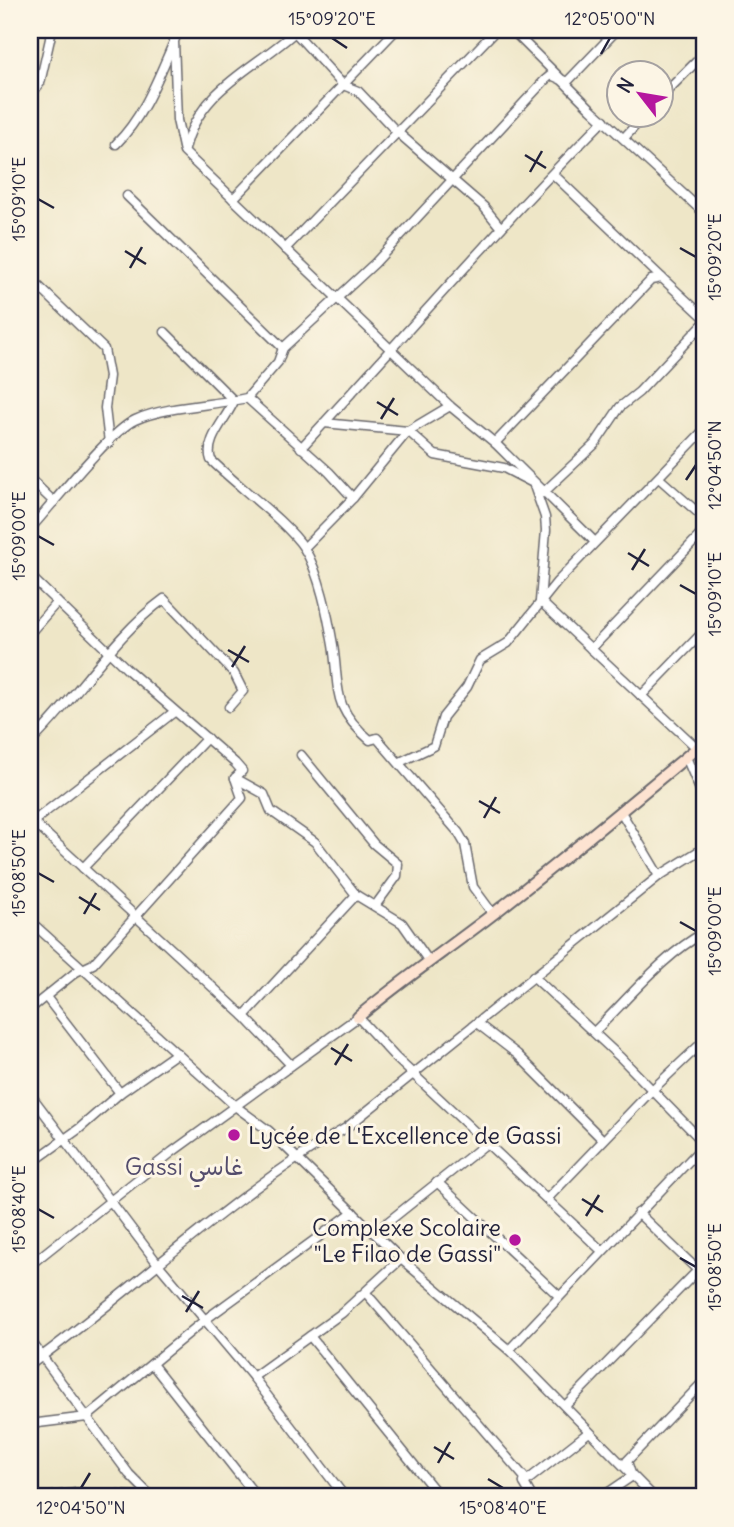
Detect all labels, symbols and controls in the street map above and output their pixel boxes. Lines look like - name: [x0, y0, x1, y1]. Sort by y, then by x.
- text: 15°09'20"E: [288, 7, 376, 30]
- text: 12°05'00"N: [565, 7, 655, 30]
- north arrow: [604, 60, 674, 130]
- text: N: [612, 73, 639, 97]
- text: 15°09'10"E: [7, 157, 30, 241]
- text: 15°09'20"E: [703, 213, 726, 301]
- text: 12°04'50"N: [703, 420, 726, 510]
- text: 15°09'00"E: [7, 491, 30, 581]
- text: 15°09'10"E: [703, 552, 726, 636]
- text: 15°08'50"E: [7, 829, 30, 917]
- text: 15°09'00"E: [703, 886, 726, 976]
- place label: Lycée de L'Excellence de Gassi: [248, 1121, 561, 1150]
- marker: Lycée de L'Excellence de Gassi: [226, 1127, 242, 1143]
- district label: Gassi غاسي: [125, 1151, 243, 1188]
- text: 15°08'40"E: [7, 1165, 30, 1253]
- place label: Complexe Scolaire "Le Filao de Gassi": [312, 1213, 501, 1268]
- text: 15°08'50"E: [703, 1223, 726, 1311]
- marker: Complexe Scolaire "Le Filao de Gassi": [507, 1232, 523, 1248]
- text: 12°04'50"N: [36, 1496, 126, 1519]
- text: 15°08'40"E: [459, 1496, 547, 1519]

